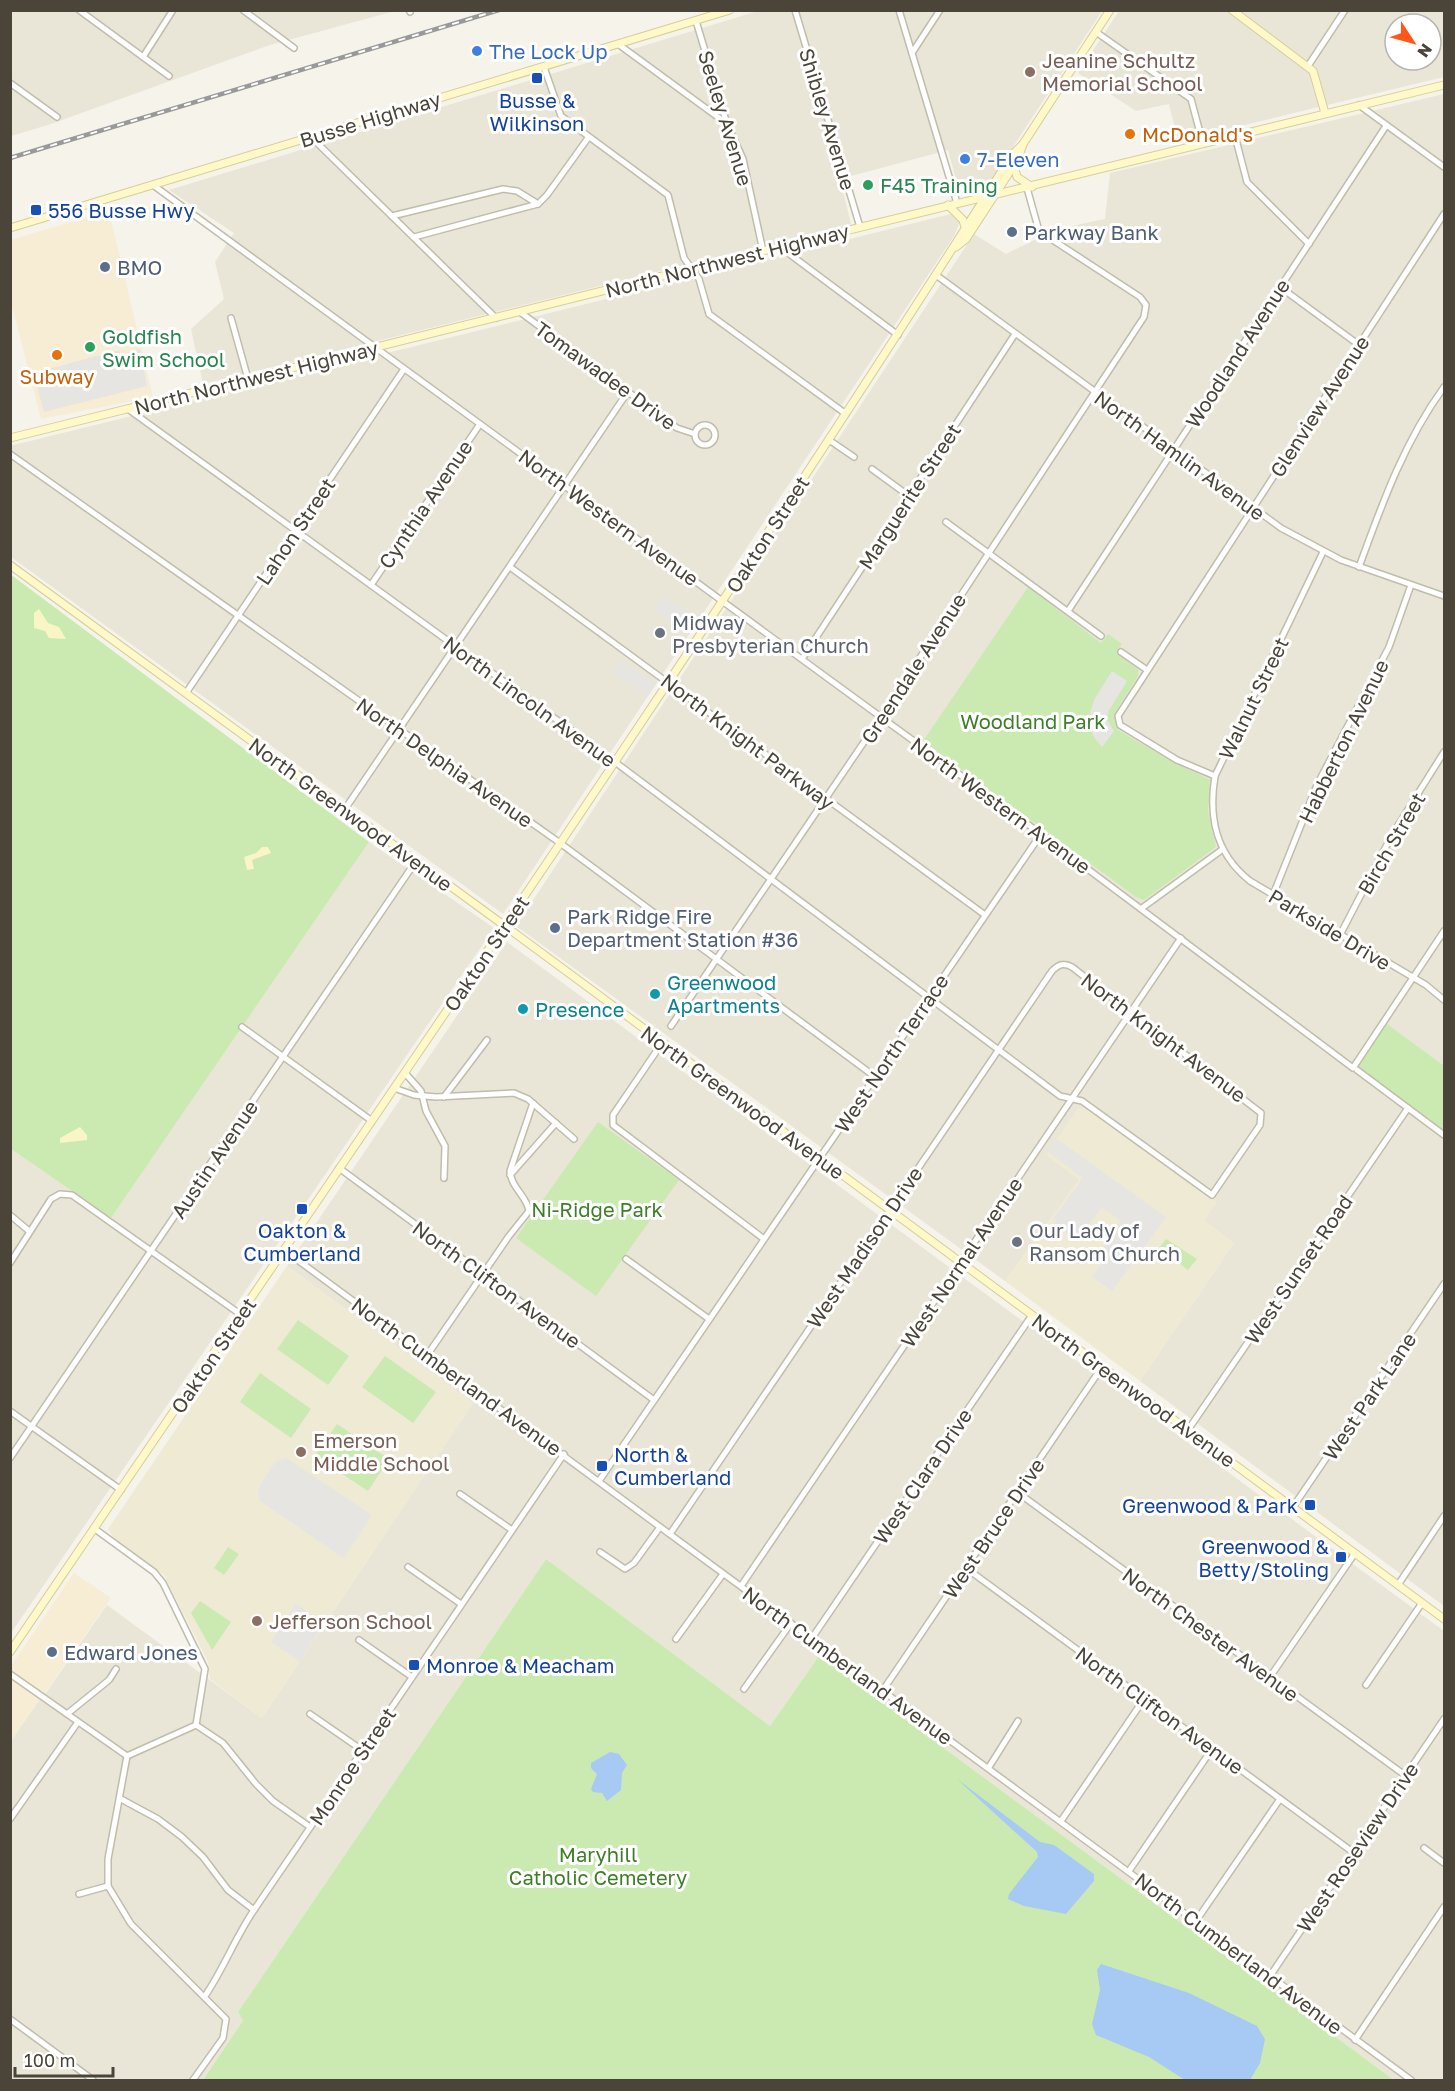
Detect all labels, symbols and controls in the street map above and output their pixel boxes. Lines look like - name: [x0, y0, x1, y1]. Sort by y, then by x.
- north arrow: [1383, 12, 1443, 72]
- place label: The Lock Up: [489, 39, 608, 63]
- text: N: [1413, 40, 1437, 62]
- marker: The Lock Up: [470, 44, 484, 58]
- street label: Shibley Avenue: [795, 45, 861, 193]
- street label: Seeley Avenue: [694, 47, 758, 189]
- place label: Jeanine Schultz Memorial School: [1042, 48, 1203, 95]
- marker: Jeanine Schultz Memorial School: [1023, 65, 1037, 79]
- marker: Busse & Wilkinson: [530, 71, 544, 85]
- street label: Busse Highway: [297, 86, 443, 152]
- place label: Busse & Wilkinson: [490, 88, 584, 135]
- place label: McDonald's: [1142, 122, 1253, 146]
- marker: McDonald's: [1123, 127, 1137, 141]
- place label: 7-Eleven: [977, 147, 1060, 171]
- marker: 7-Eleven: [958, 152, 972, 166]
- place label: F45 Training: [880, 173, 998, 197]
- marker: F45 Training: [861, 178, 875, 192]
- place label: 556 Busse Hwy: [48, 198, 195, 222]
- marker: 556 Busse Hwy: [29, 203, 43, 217]
- street label: North Northwest Highway: [603, 218, 851, 302]
- place label: Parkway Bank: [1024, 220, 1159, 244]
- marker: Parkway Bank: [1005, 225, 1019, 239]
- place label: BMO: [117, 255, 162, 279]
- marker: BMO: [98, 260, 112, 274]
- street label: Woodland Avenue: [1180, 274, 1294, 432]
- street label: Tomawadee Drive: [531, 316, 681, 434]
- place label: Goldfish Swim School: [102, 324, 225, 371]
- street label: Glenview Avenue: [1264, 331, 1374, 481]
- street label: North Northwest Highway: [132, 335, 380, 419]
- marker: Goldfish Swim School: [83, 340, 97, 354]
- marker: Subway: [50, 348, 64, 362]
- place label: Subway: [20, 364, 94, 388]
- street label: North Hamlin Avenue: [1090, 385, 1270, 525]
- street label: Marguerite Street: [853, 419, 965, 573]
- street label: Cynthia Avenue: [373, 435, 477, 573]
- street label: North Western Avenue: [514, 444, 704, 590]
- street label: Oakton Street: [720, 471, 814, 597]
- street label: Lahon Street: [250, 473, 340, 589]
- street label: Greendale Avenue: [855, 588, 971, 748]
- place label: Midway Presbyterian Church: [672, 610, 869, 657]
- marker: Midway Presbyterian Church: [653, 626, 667, 640]
- street label: North Lincoln Avenue: [439, 630, 621, 772]
- street label: Walnut Street: [1213, 633, 1293, 763]
- street label: Habberton Avenue: [1293, 655, 1393, 827]
- street label: North Knight Parkway: [657, 668, 839, 814]
- street label: North Delphia Avenue: [352, 692, 538, 832]
- park label: Woodland Park: [960, 709, 1106, 733]
- street label: North Greenwood Avenue: [245, 732, 457, 896]
- street label: North Western Avenue: [906, 732, 1096, 878]
- street label: Birch Street: [1352, 788, 1430, 898]
- street label: Parkside Drive: [1265, 883, 1395, 975]
- street label: Oakton Street: [438, 891, 534, 1015]
- place label: Park Ridge Fire Department Station #36: [567, 904, 798, 951]
- marker: Park Ridge Fire Department Station #36: [548, 921, 562, 935]
- street label: North Knight Avenue: [1077, 967, 1251, 1107]
- street label: West North Terrace: [829, 969, 953, 1137]
- place label: Greenwood Apartments: [667, 970, 780, 1017]
- marker: Greenwood Apartments: [648, 987, 662, 1001]
- place label: Presence: [535, 997, 624, 1021]
- marker: Presence: [516, 1002, 530, 1016]
- street label: North Greenwood Avenue: [637, 1020, 849, 1184]
- street label: Austin Avenue: [166, 1096, 262, 1222]
- street label: West Madison Drive: [801, 1162, 927, 1332]
- street label: West Normal Avenue: [895, 1173, 1027, 1351]
- street label: West Sunset Road: [1239, 1190, 1357, 1348]
- park label: Ni-Ridge Park: [531, 1197, 663, 1221]
- marker: Oakton & Cumberland: [295, 1202, 309, 1216]
- street label: North Clifton Avenue: [408, 1215, 586, 1353]
- place label: Oakton & Cumberland: [243, 1218, 361, 1265]
- place label: Our Lady of Ransom Church: [1029, 1218, 1180, 1265]
- marker: Our Lady of Ransom Church: [1010, 1235, 1024, 1249]
- street label: North Cumberland Avenue: [347, 1292, 567, 1460]
- street label: Oakton Street: [165, 1293, 261, 1417]
- street label: North Greenwood Avenue: [1028, 1308, 1240, 1472]
- street label: West Park Lane: [1317, 1328, 1421, 1464]
- street label: West Clara Drive: [868, 1404, 976, 1548]
- place label: Emerson Middle School: [313, 1428, 449, 1475]
- place label: North & Cumberland: [614, 1442, 731, 1489]
- marker: Emerson Middle School: [294, 1445, 308, 1459]
- street label: West Bruce Drive: [937, 1453, 1049, 1603]
- marker: North & Cumberland: [595, 1459, 609, 1473]
- place label: Greenwood & Park: [1122, 1493, 1298, 1517]
- marker: Greenwood & Park: [1303, 1498, 1317, 1512]
- place label: Greenwood & Betty/Stoling: [1198, 1534, 1330, 1581]
- marker: Greenwood & Betty/Stoling: [1334, 1550, 1348, 1564]
- street label: North Chester Avenue: [1118, 1562, 1304, 1706]
- street label: North Cumberland Avenue: [738, 1581, 958, 1749]
- place label: Jefferson School: [269, 1609, 432, 1633]
- marker: Jefferson School: [250, 1614, 264, 1628]
- place label: Edward Jones: [64, 1640, 198, 1664]
- street label: North Clifton Avenue: [1071, 1641, 1249, 1779]
- marker: Edward Jones: [45, 1645, 59, 1659]
- place label: Monroe & Meacham: [426, 1653, 614, 1677]
- marker: Monroe & Meacham: [407, 1658, 421, 1672]
- street label: Monroe Street: [304, 1703, 400, 1829]
- street label: West Roseview Drive: [1291, 1758, 1423, 1936]
- park label: Maryhill Catholic Cemetery: [509, 1842, 687, 1889]
- street label: North Cumberland Avenue: [1130, 1867, 1348, 2039]
- scale bar: [15, 2040, 112, 2078]
- text: 100 m: [24, 2049, 75, 2071]

